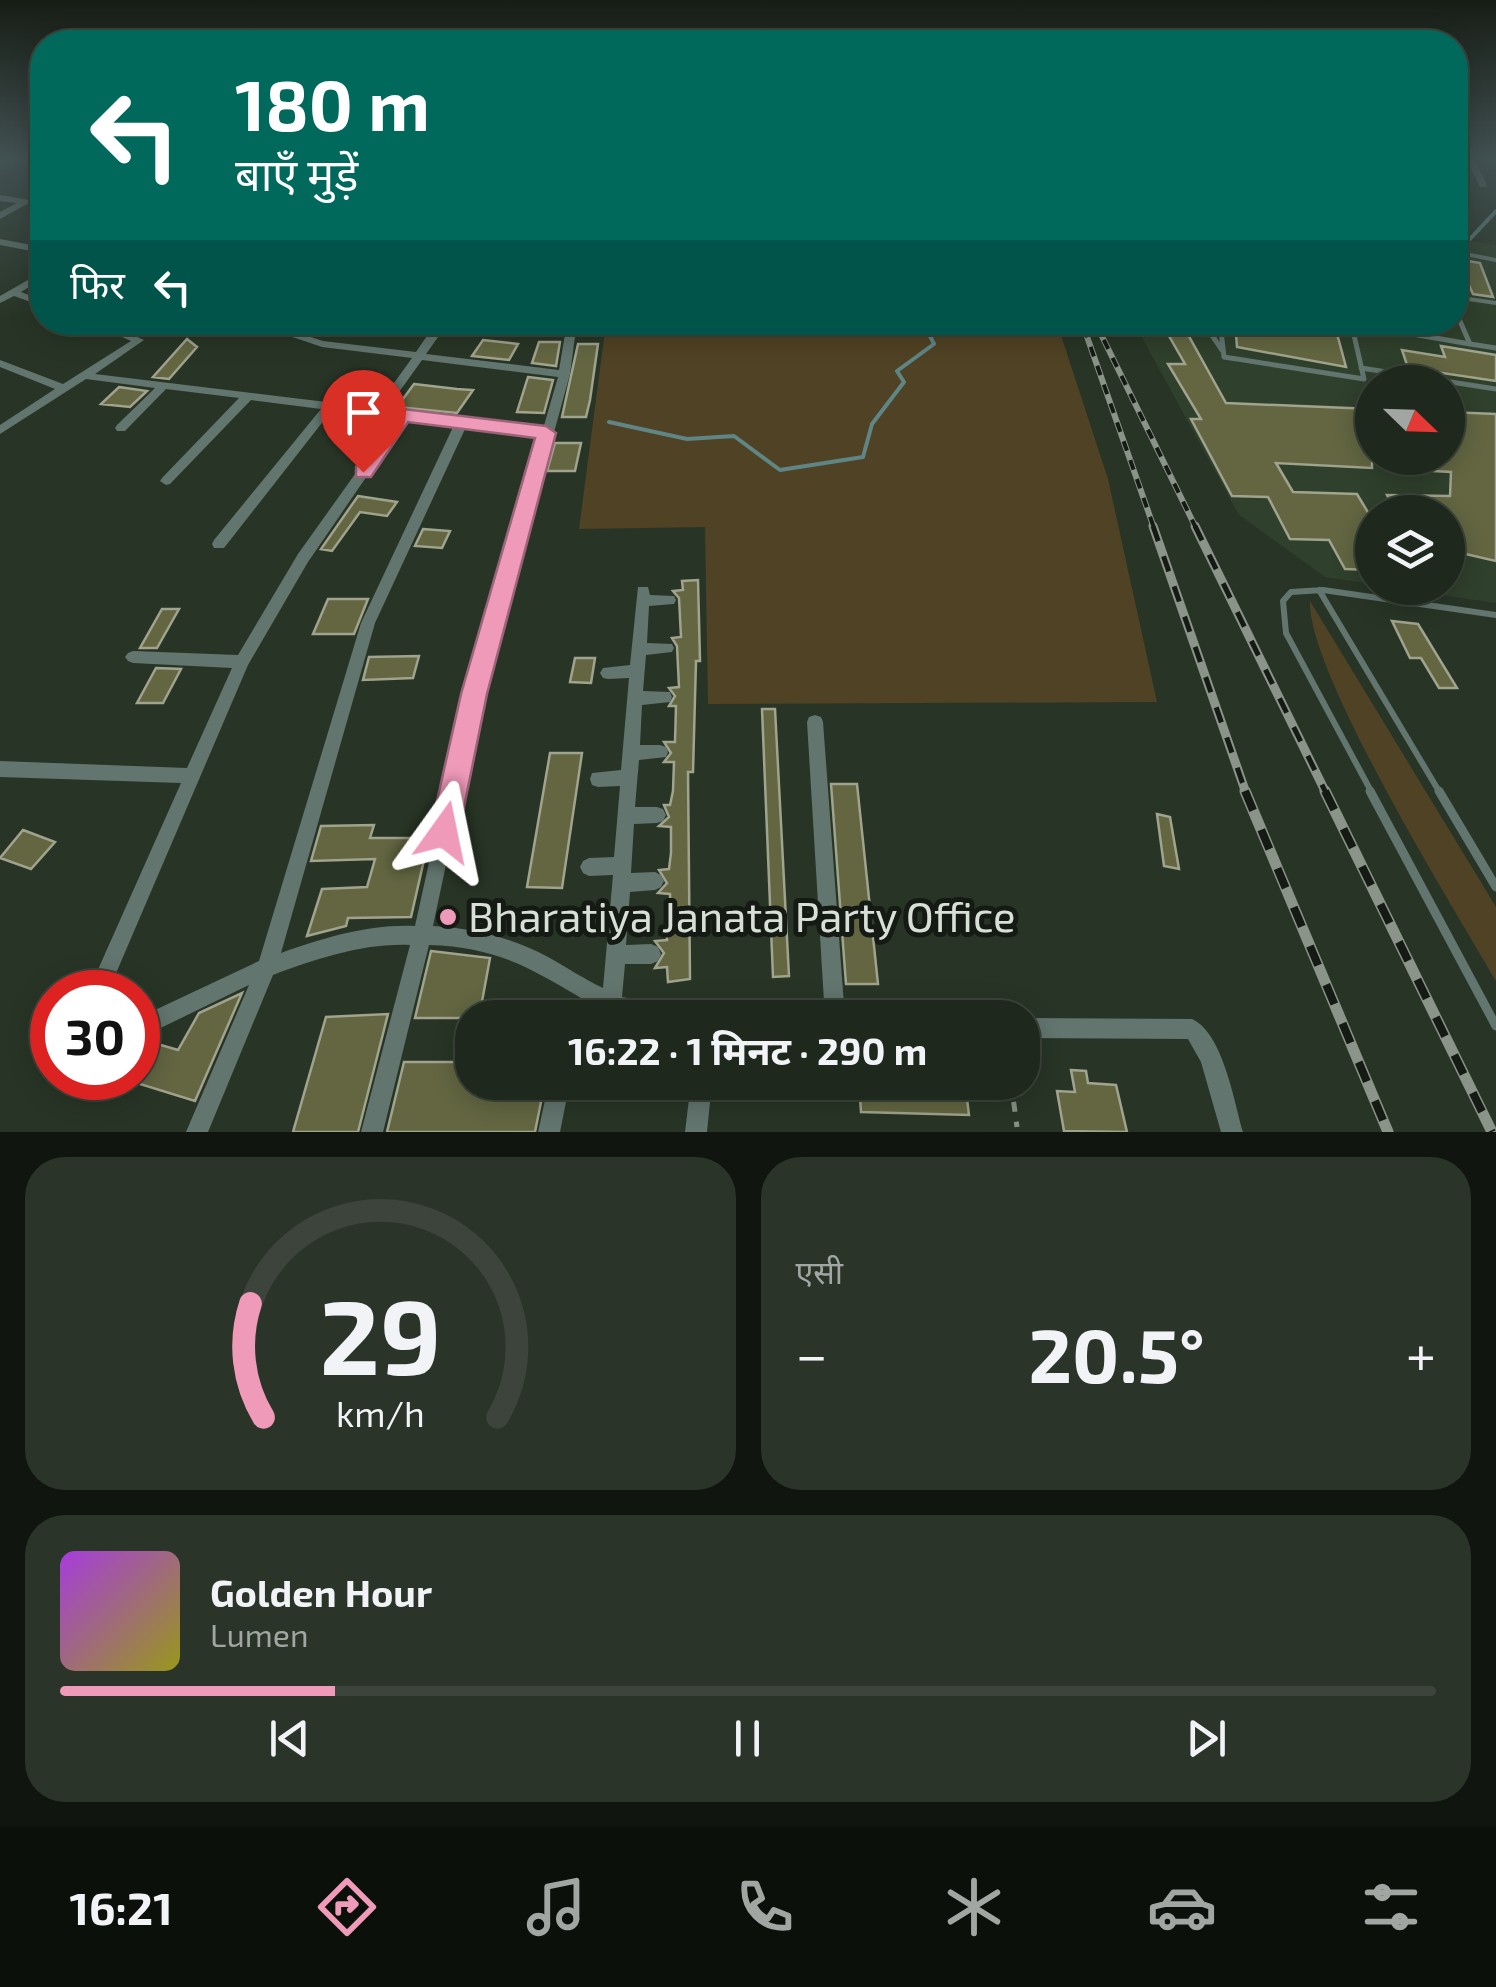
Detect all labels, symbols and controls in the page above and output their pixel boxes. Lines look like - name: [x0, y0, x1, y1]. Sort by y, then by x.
- text: 180 m: [235, 61, 430, 145]
- icon: left: [70, 70, 200, 200]
- text: बाएँ मुड़ें: [235, 146, 358, 200]
- icon: left: [145, 260, 200, 315]
- text: फिर: [70, 261, 125, 307]
- north arrow: [1355, 365, 1465, 475]
- map controls: [1355, 365, 1465, 605]
- pin: [321, 370, 406, 473]
- icon: arrive: [336, 385, 391, 440]
- button: layers: [1355, 495, 1465, 605]
- position arrow: [392, 780, 496, 884]
- place label: Bharatiya Janata Party Office: [468, 890, 1016, 940]
- marker: Bharatiya Janata Party Office: [437, 906, 459, 928]
- speed limit sign: 30: [30, 970, 160, 1100]
- text: 16:22 · 1 मिनट · 290 m: [568, 1027, 927, 1073]
- text: एसी: [796, 1252, 843, 1290]
- text: 29: [319, 1271, 441, 1396]
- text: 20.5°: [1028, 1308, 1205, 1398]
- text: −: [796, 1320, 828, 1386]
- text: +: [1406, 1320, 1436, 1386]
- text: km/h: [336, 1391, 425, 1434]
- text: Golden Hour: [210, 1569, 432, 1615]
- text: Lumen: [210, 1615, 309, 1653]
- icon: previous: [262, 1711, 317, 1766]
- icon: pause: [720, 1711, 775, 1766]
- icon: next: [1179, 1711, 1234, 1766]
- icon: directions: [312, 1872, 382, 1942]
- icon: music: [521, 1872, 591, 1942]
- icon: phone: [730, 1872, 800, 1942]
- icon: climate: [939, 1872, 1009, 1942]
- icon: car: [1147, 1872, 1217, 1942]
- icon: filters: [1356, 1872, 1426, 1942]
- text: 16:21: [69, 1880, 173, 1934]

